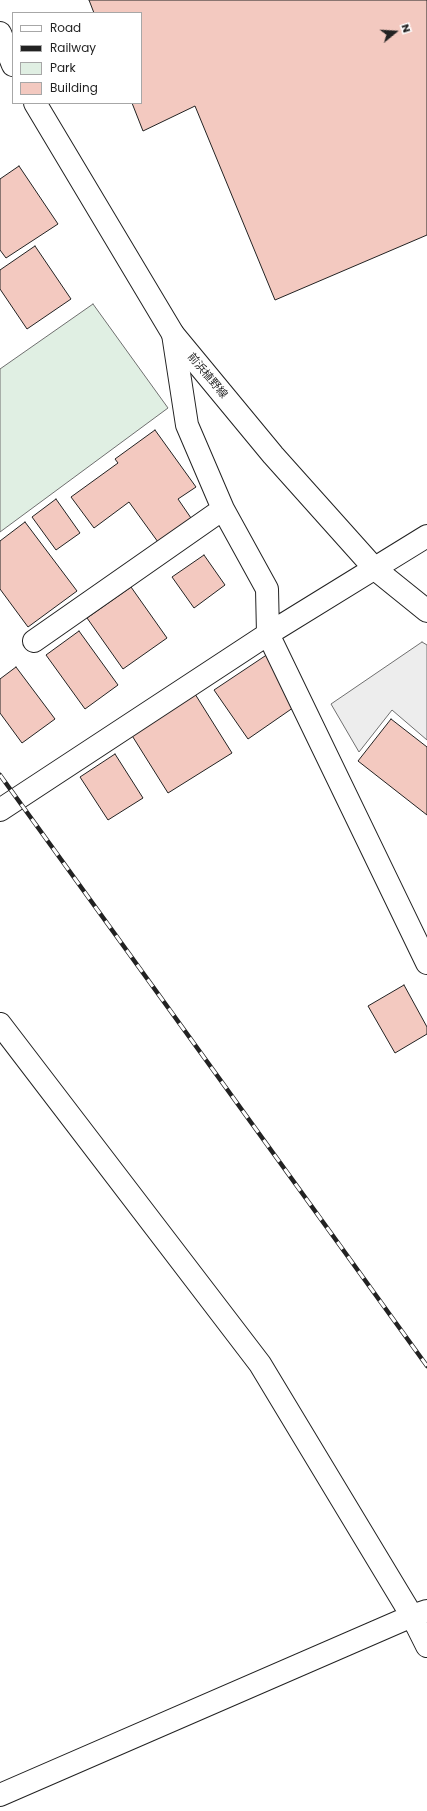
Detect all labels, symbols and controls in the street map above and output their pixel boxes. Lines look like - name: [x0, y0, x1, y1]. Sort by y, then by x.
- legend: [12, 12, 142, 104]
- north arrow: [375, 12, 415, 52]
- text: Road: [50, 19, 81, 36]
- text: N: [398, 22, 415, 35]
- text: Railway: [50, 39, 96, 56]
- text: Park: [50, 59, 76, 76]
- text: Building: [50, 79, 98, 96]
- street label: 前浜植野線: [184, 351, 230, 401]

